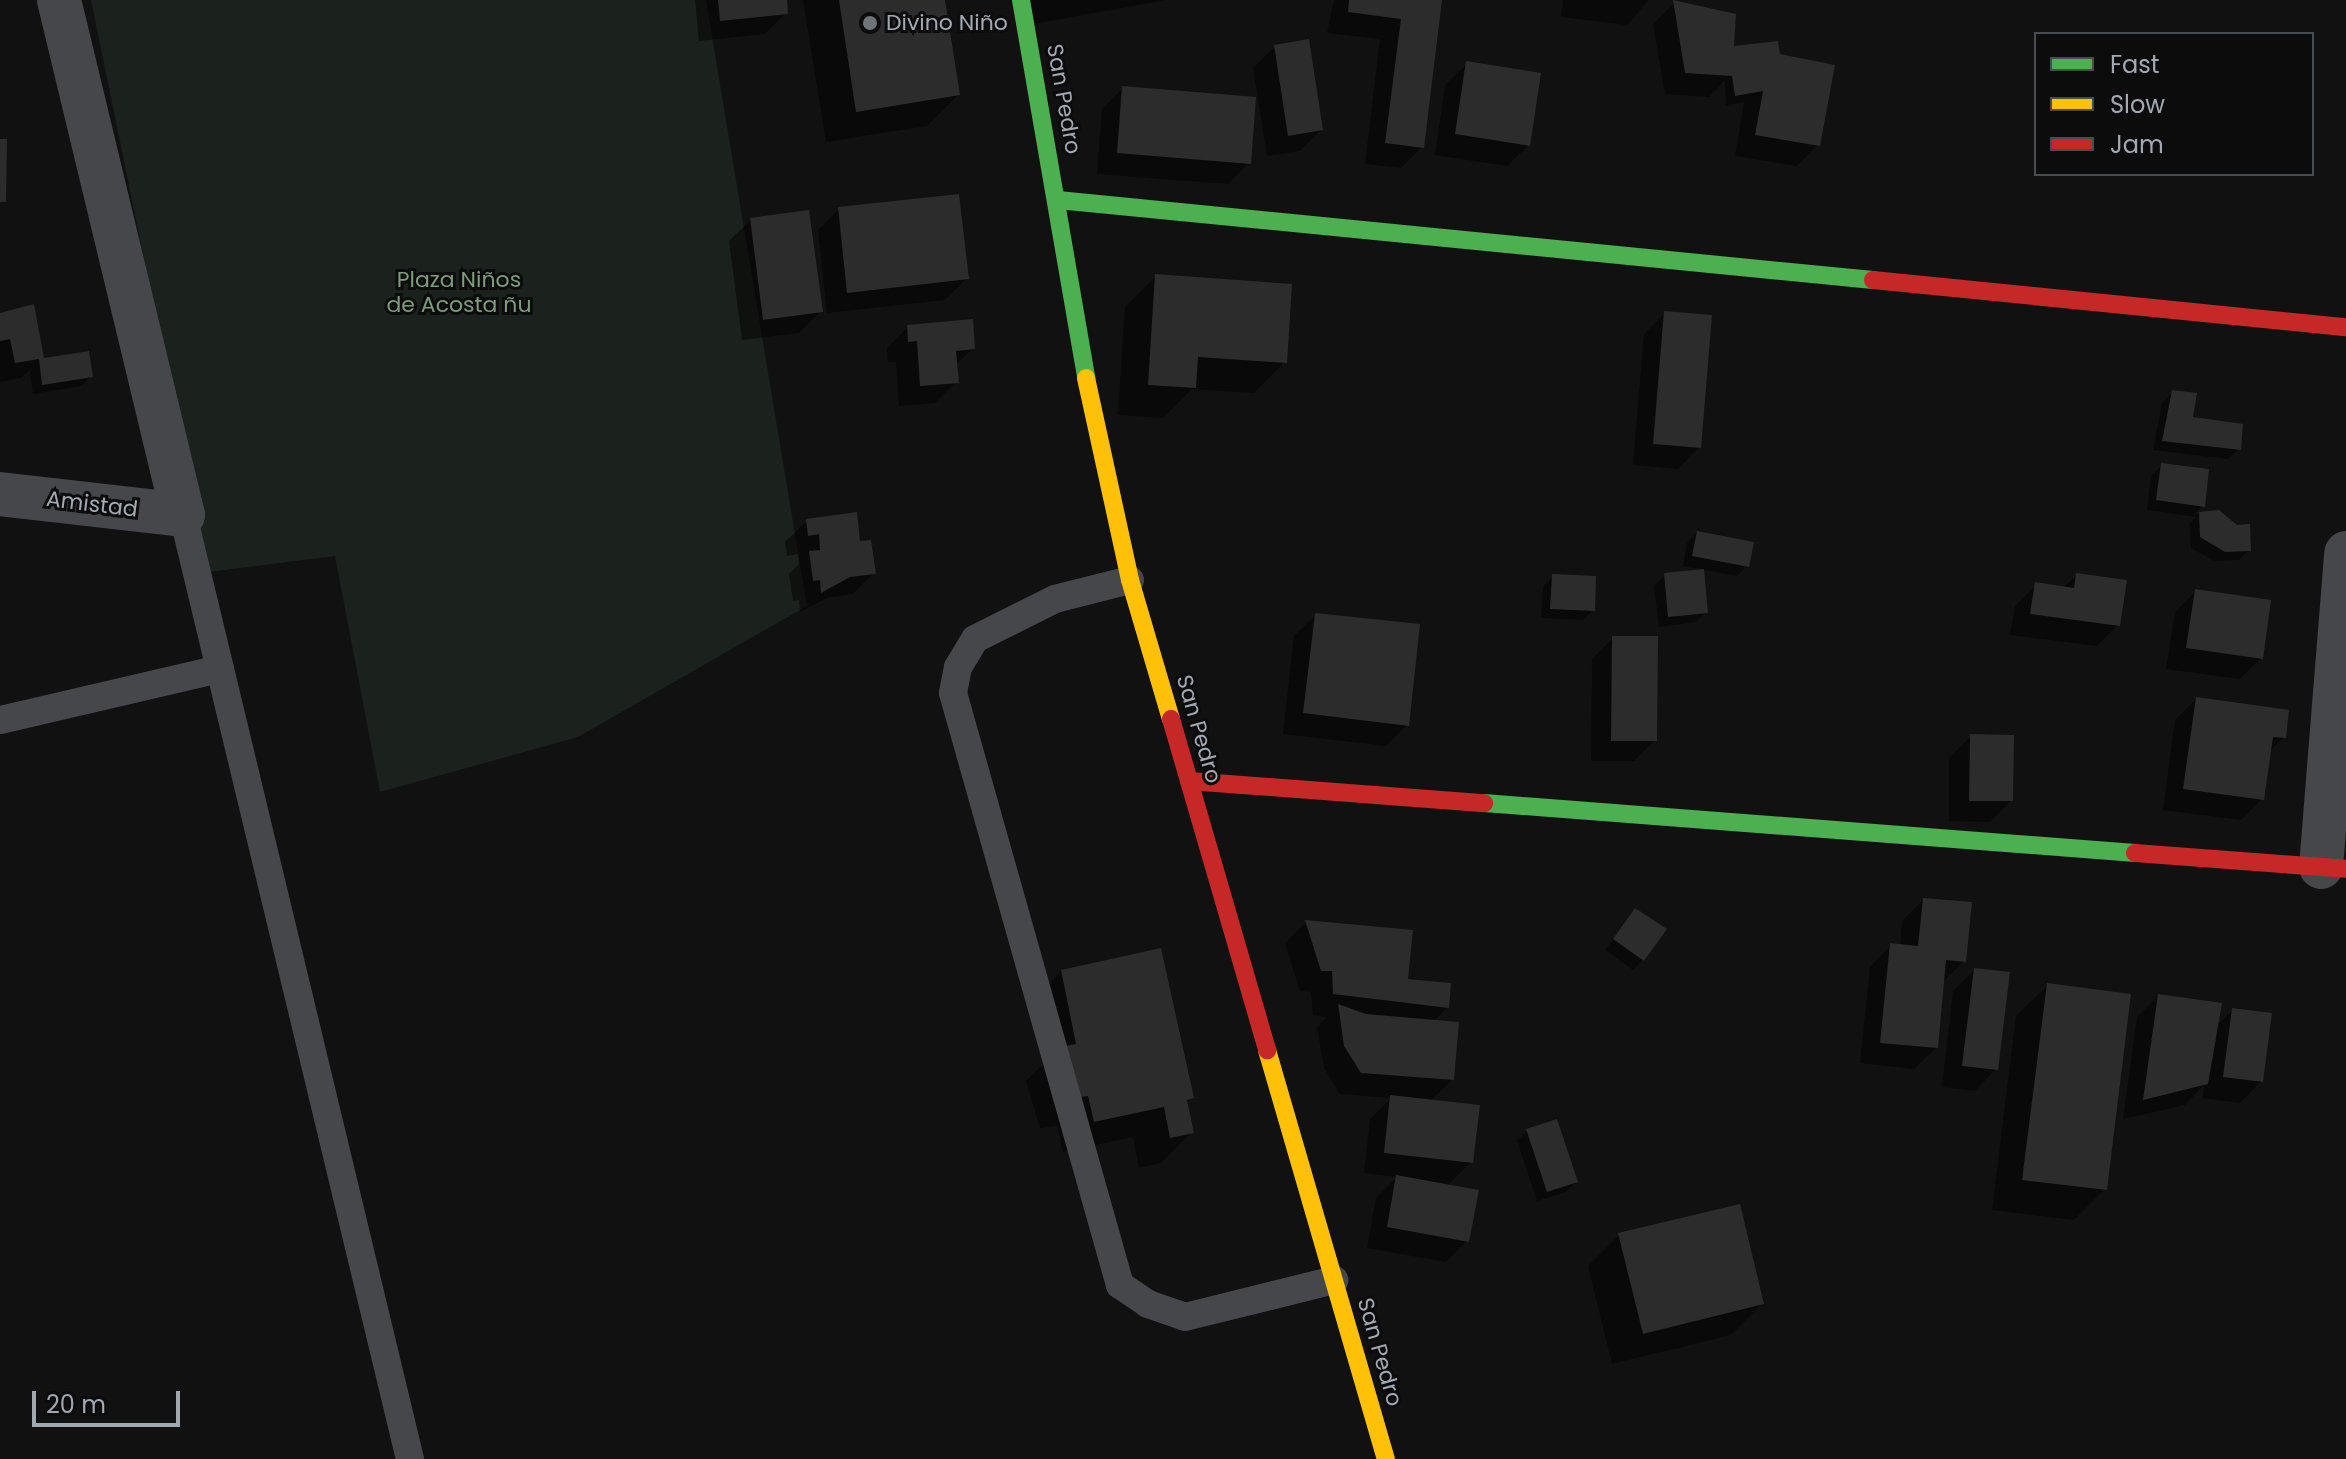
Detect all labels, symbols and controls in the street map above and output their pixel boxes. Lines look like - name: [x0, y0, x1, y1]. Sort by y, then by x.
- place label: Divino Niño: [886, 10, 1008, 36]
- marker: Divino Niño: [861, 14, 879, 32]
- legend: [2034, 32, 2314, 176]
- street label: San Pedro: [1041, 42, 1087, 156]
- text: Fast: [2110, 48, 2160, 81]
- text: Slow: [2110, 88, 2165, 121]
- text: Jam: [2110, 128, 2164, 161]
- park label: Plaza Niños de Acosta ñu: [386, 266, 532, 318]
- street label: Amistad: [45, 485, 139, 523]
- street label: San Pedro: [1171, 672, 1227, 786]
- street label: San Pedro: [1352, 1295, 1408, 1409]
- scale bar: [36, 1375, 184, 1425]
- text: 20 m: [46, 1388, 106, 1421]

